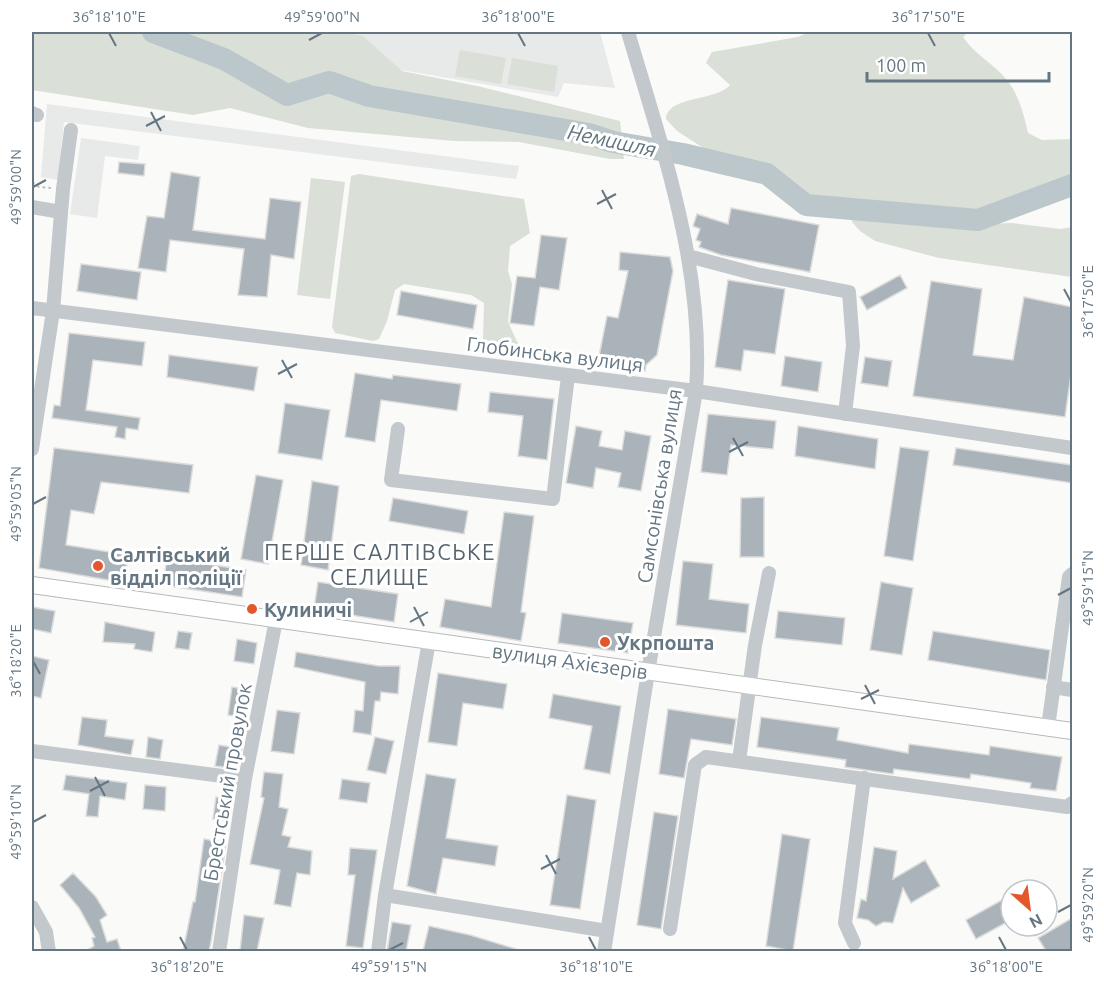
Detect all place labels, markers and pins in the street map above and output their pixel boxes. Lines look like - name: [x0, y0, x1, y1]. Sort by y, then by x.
- place label: Салтівський відділ поліції: [110, 543, 243, 589]
- marker: Салтівський відділ поліції: [91, 559, 105, 573]
- place label: Кулиничі: [264, 598, 352, 621]
- marker: Кулиничі: [245, 602, 259, 616]
- place label: Укрпошта: [617, 631, 714, 654]
- marker: Укрпошта: [598, 635, 612, 649]

